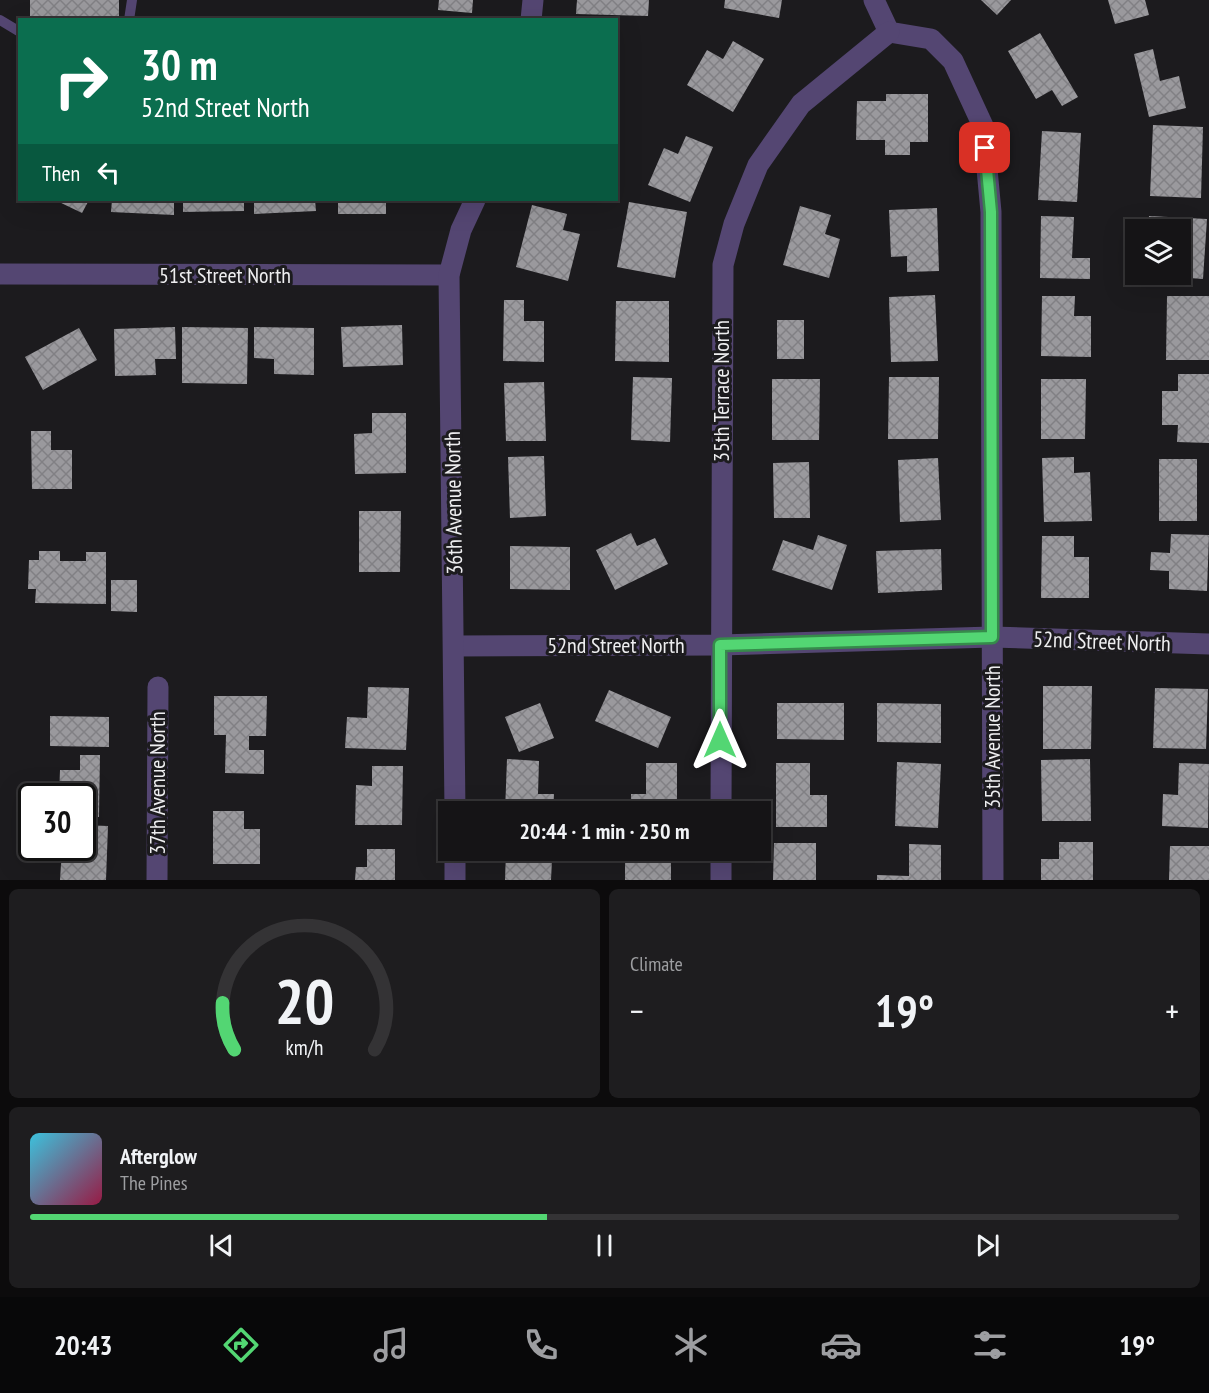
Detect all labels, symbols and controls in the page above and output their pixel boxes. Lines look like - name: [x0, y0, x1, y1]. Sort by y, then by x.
- text: 30 m: [141, 37, 218, 92]
- icon: right: [42, 42, 120, 120]
- text: 52nd Street North: [141, 90, 310, 124]
- pin: [959, 122, 1010, 173]
- icon: arrive: [968, 131, 1001, 164]
- icon: left: [92, 156, 125, 189]
- text: Then: [42, 159, 80, 187]
- map controls: [1125, 219, 1191, 285]
- button: layers: [1125, 219, 1191, 285]
- street label: 51st Street North: [159, 261, 291, 289]
- street label: 35th Terrace North: [707, 320, 735, 462]
- street label: 36th Avenue North: [438, 431, 468, 575]
- street label: 52nd Street North: [1033, 625, 1171, 657]
- street label: 52nd Street North: [547, 631, 685, 659]
- street label: 35th Avenue North: [978, 665, 1006, 809]
- position arrow: [688, 708, 752, 772]
- street label: 37th Avenue North: [143, 711, 171, 855]
- speed limit sign: 30: [18, 783, 96, 861]
- text: 20:44 · 1 min · 250 m: [519, 817, 690, 845]
- text: Climate: [630, 951, 683, 977]
- text: 20: [275, 960, 334, 1041]
- text: 19°: [875, 981, 934, 1039]
- text: −: [630, 989, 644, 1032]
- text: +: [1165, 989, 1179, 1032]
- text: km/h: [285, 1034, 324, 1062]
- text: Afterglow: [120, 1142, 197, 1170]
- text: The Pines: [120, 1170, 187, 1196]
- icon: previous: [205, 1229, 238, 1262]
- icon: pause: [588, 1229, 621, 1262]
- icon: next: [971, 1229, 1004, 1262]
- icon: directions: [220, 1324, 262, 1366]
- icon: music: [370, 1324, 412, 1366]
- icon: phone: [520, 1324, 562, 1366]
- icon: climate: [670, 1324, 712, 1366]
- icon: car: [820, 1324, 862, 1366]
- icon: filters: [969, 1324, 1011, 1366]
- text: 20:43: [54, 1328, 112, 1362]
- text: 19°: [1119, 1328, 1155, 1362]

